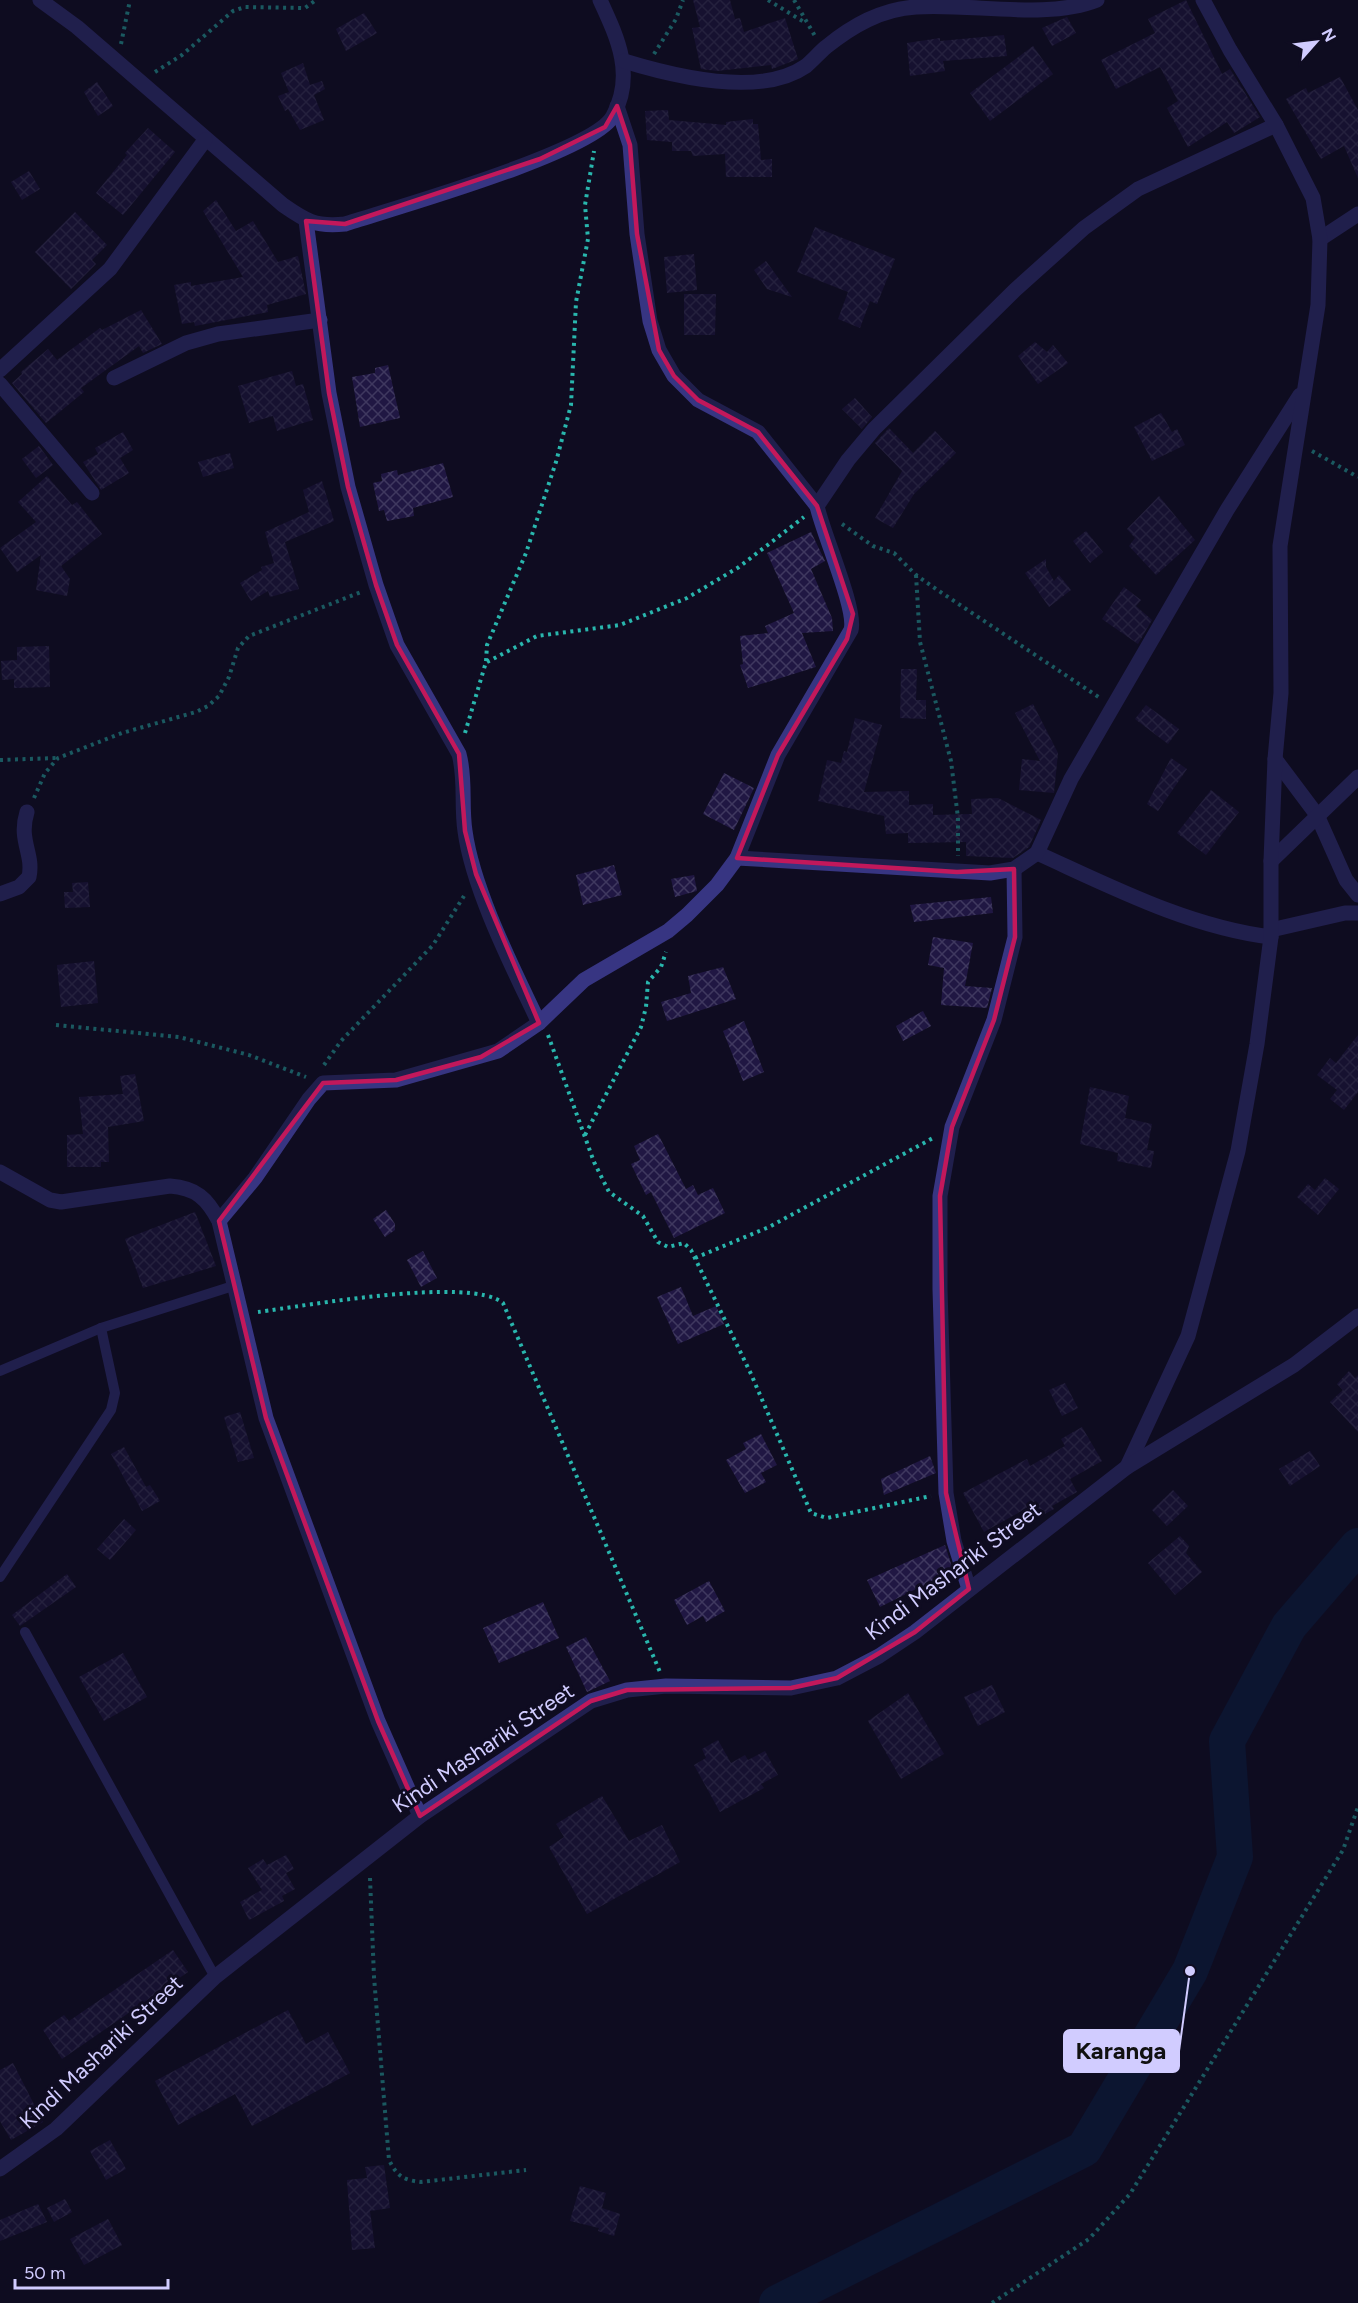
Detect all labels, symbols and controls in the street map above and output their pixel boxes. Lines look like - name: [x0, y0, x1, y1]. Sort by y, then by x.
- north arrow: [1286, 12, 1346, 72]
- text: N: [1318, 25, 1340, 45]
- street label: Kindi Mashariki Street: [860, 1496, 1046, 1646]
- street label: Kindi Mashariki Street: [387, 1677, 579, 1819]
- street label: Kindi Mashariki Street: [14, 1969, 188, 2135]
- callout: Karanga: [1064, 2030, 1179, 2072]
- text: Karanga: [1076, 2036, 1166, 2065]
- scale bar: [15, 2252, 168, 2290]
- text: 50 m: [24, 2262, 66, 2284]

